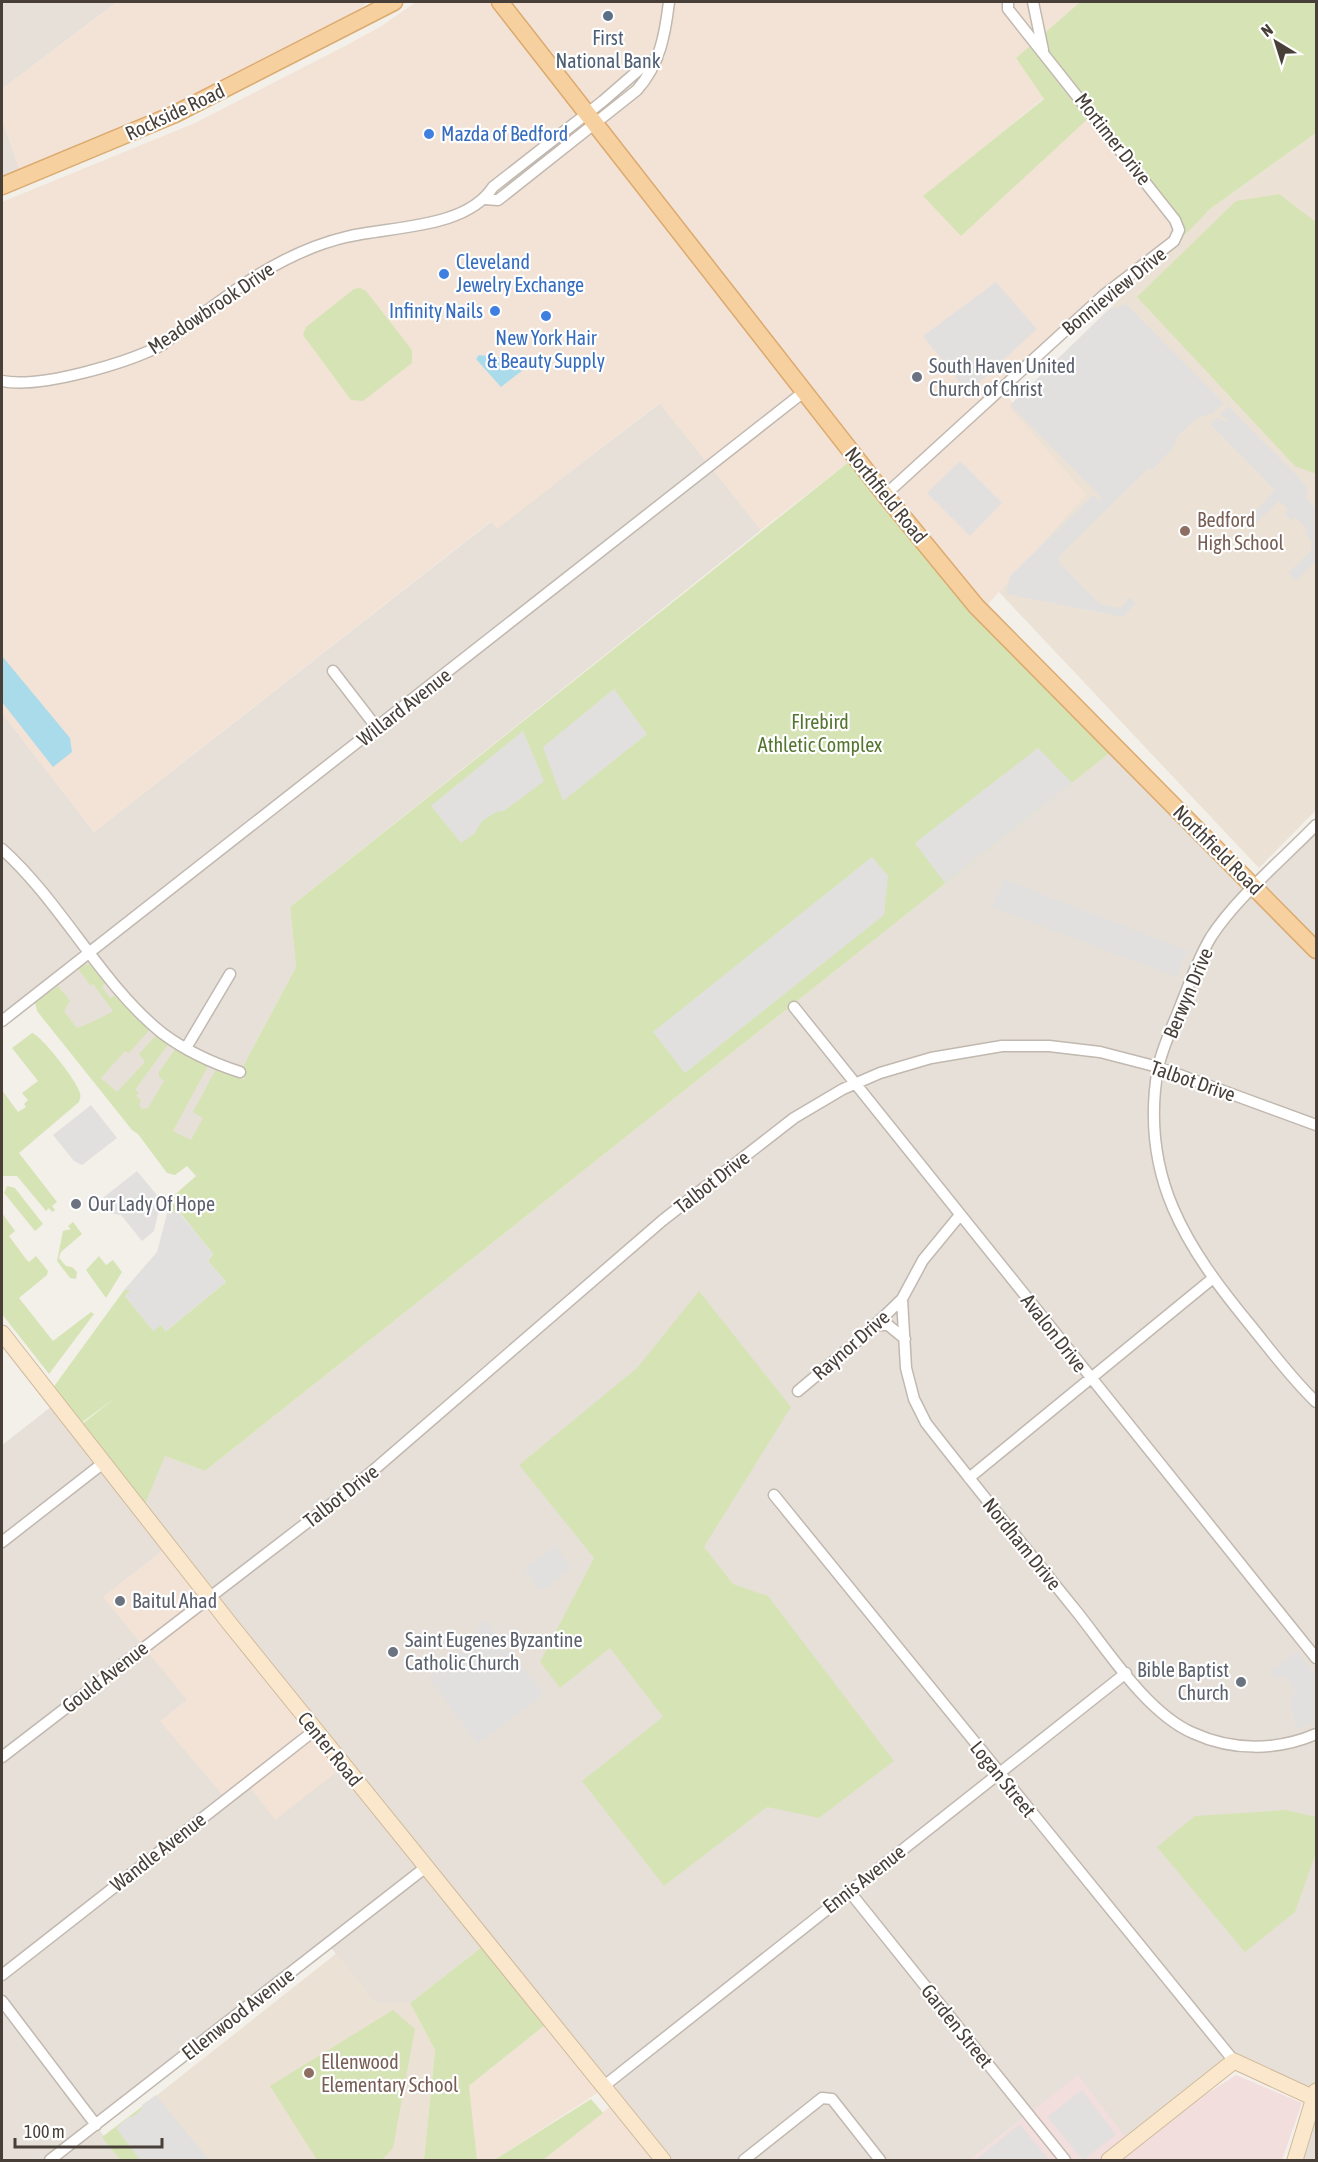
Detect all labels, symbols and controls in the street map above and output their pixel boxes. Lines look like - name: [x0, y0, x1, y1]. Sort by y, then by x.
- marker: First National Bank: [601, 9, 615, 23]
- north arrow: [1246, 12, 1306, 72]
- text: N: [1257, 20, 1276, 40]
- place label: First National Bank: [555, 26, 661, 72]
- street label: Rockside Road: [122, 79, 228, 145]
- street label: Mortimer Drive: [1071, 88, 1156, 189]
- place label: Mazda of Bedford: [441, 122, 568, 145]
- marker: Mazda of Bedford: [422, 127, 436, 141]
- street label: Bonnieview Drive: [1057, 242, 1170, 340]
- place label: Cleveland Jewelry Exchange: [456, 250, 584, 296]
- street label: Meadowbrook Drive: [143, 257, 278, 358]
- marker: Cleveland Jewelry Exchange: [437, 267, 451, 281]
- place label: Infinity Nails: [389, 299, 483, 322]
- marker: Infinity Nails: [488, 304, 502, 318]
- marker: New York Hair & Beauty Supply: [539, 309, 553, 323]
- place label: New York Hair & Beauty Supply: [487, 326, 605, 372]
- place label: South Haven United Church of Christ: [929, 354, 1075, 400]
- marker: South Haven United Church of Christ: [910, 370, 924, 384]
- street label: Northfield Road: [841, 442, 932, 547]
- place label: Bedford High School: [1197, 508, 1285, 554]
- marker: Bedford High School: [1178, 524, 1192, 538]
- street label: Willard Avenue: [352, 663, 455, 750]
- park label: FIrebird Athletic Complex: [758, 710, 882, 756]
- street label: Northfield Road: [1169, 800, 1268, 899]
- street label: Berwyn Drive: [1158, 944, 1217, 1041]
- street label: Talbot Drive: [1148, 1055, 1239, 1106]
- street label: Talbot Drive: [670, 1145, 754, 1218]
- place label: Our Lady Of Hope: [88, 1192, 215, 1215]
- marker: Our Lady Of Hope: [69, 1197, 83, 1211]
- street label: Avalon Drive: [1017, 1289, 1092, 1376]
- street label: Raynor Drive: [808, 1305, 894, 1384]
- street label: Talbot Drive: [299, 1459, 383, 1532]
- street label: Nordham Drive: [978, 1493, 1066, 1594]
- place label: Baitul Ahad: [132, 1589, 217, 1612]
- marker: Baitul Ahad: [113, 1594, 127, 1608]
- place label: Saint Eugenes Byzantine Catholic Church: [405, 1628, 583, 1674]
- street label: Gould Avenue: [57, 1636, 152, 1717]
- marker: Saint Eugenes Byzantine Catholic Church: [386, 1645, 400, 1659]
- place label: Bible Baptist Church: [1137, 1658, 1229, 1704]
- marker: Bible Baptist Church: [1234, 1675, 1248, 1689]
- street label: Center Road: [293, 1707, 367, 1791]
- street label: Logan Street: [966, 1736, 1041, 1821]
- street label: Wandle Avenue: [105, 1807, 210, 1896]
- street label: Ennis Avenue: [818, 1839, 909, 1918]
- street label: Ellenwood Avenue: [177, 1963, 298, 2064]
- street label: Garden Street: [917, 1979, 998, 2072]
- place label: Ellenwood Elementary School: [321, 2050, 459, 2096]
- marker: Ellenwood Elementary School: [302, 2066, 316, 2080]
- scale bar: [15, 2111, 162, 2149]
- text: 100 m: [24, 2121, 65, 2142]

